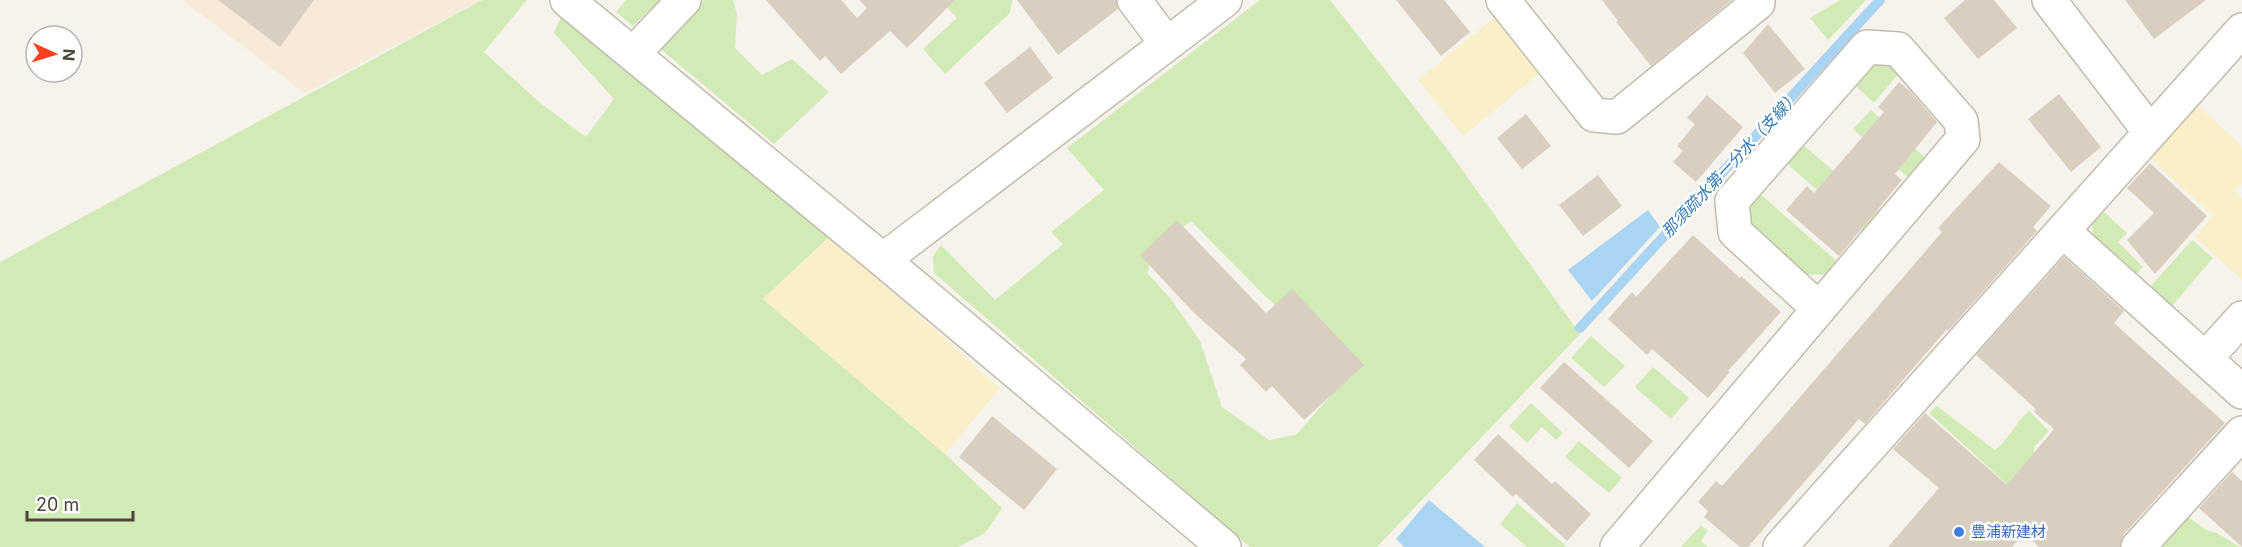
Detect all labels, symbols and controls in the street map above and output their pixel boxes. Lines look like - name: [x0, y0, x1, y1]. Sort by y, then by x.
- north arrow: [24, 24, 84, 84]
- text: N: [59, 48, 79, 62]
- water label: 那須疏水第一分水（支線）: [1657, 87, 1803, 241]
- scale bar: [27, 484, 134, 522]
- text: 20 m: [36, 494, 79, 515]
- place label: 豊浦新建材: [1971, 522, 2046, 541]
- marker: 豊浦新建材: [1952, 525, 1966, 539]

